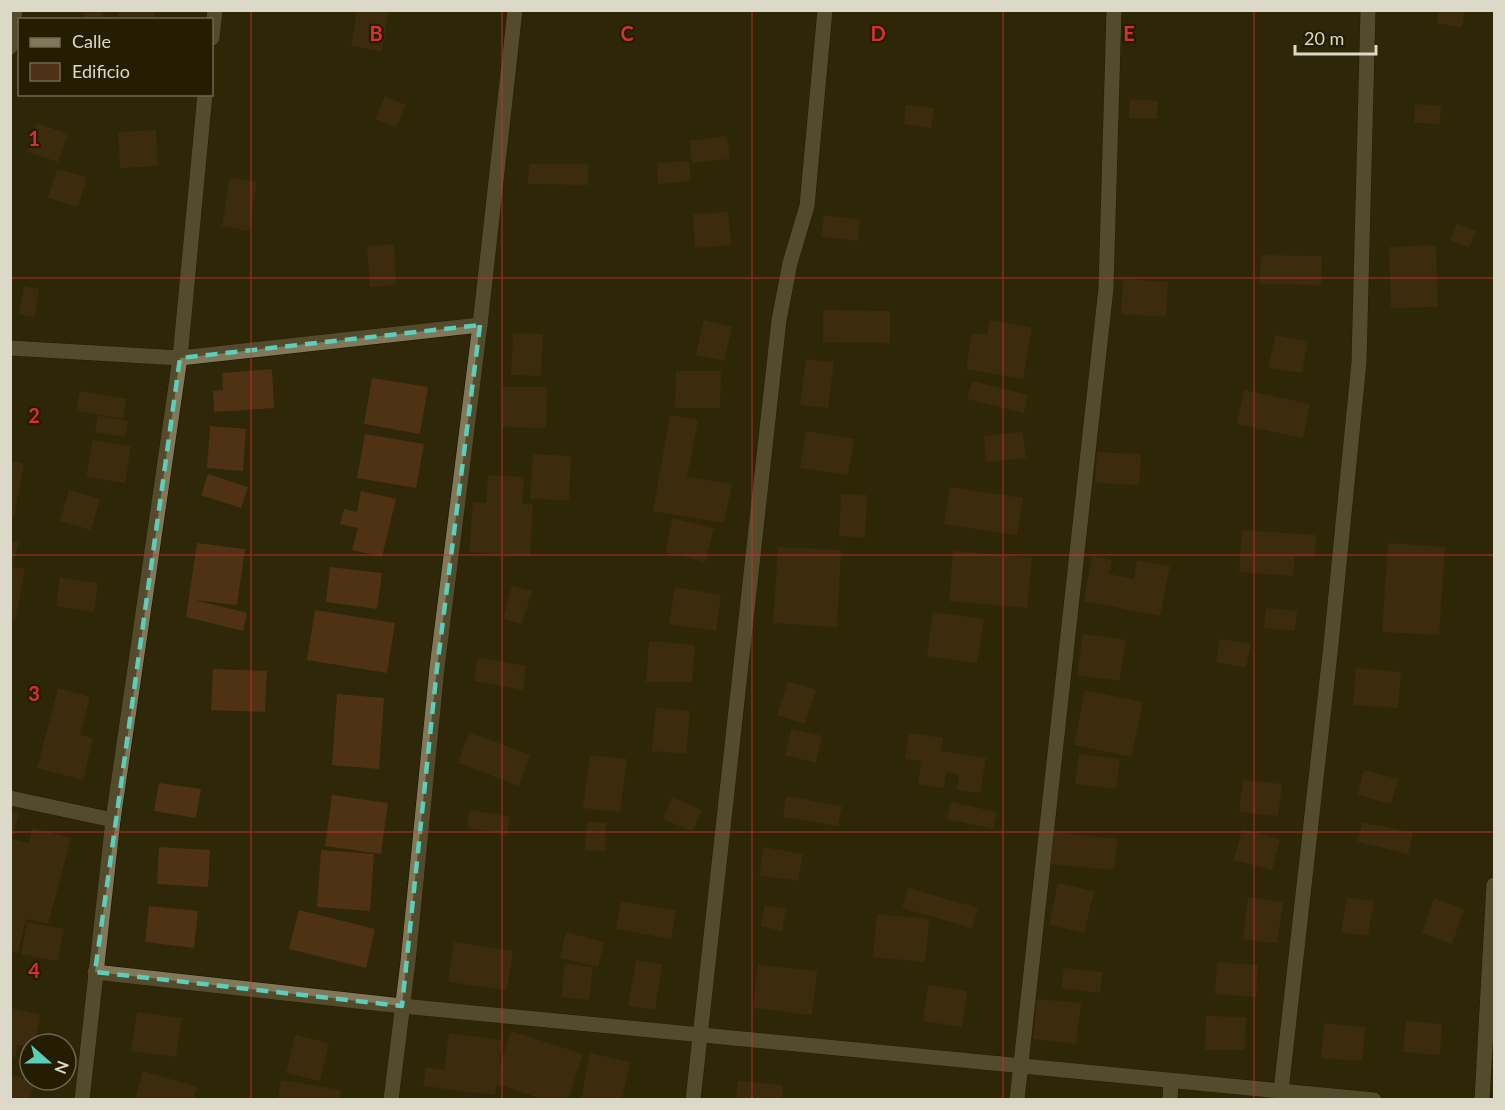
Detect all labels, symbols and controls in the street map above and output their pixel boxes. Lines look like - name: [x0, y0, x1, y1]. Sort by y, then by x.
- legend: [18, 18, 213, 96]
- scale bar: [1295, 18, 1376, 56]
- text: B: [369, 21, 383, 45]
- text: C: [620, 21, 634, 45]
- text: D: [870, 21, 886, 45]
- text: E: [1123, 21, 1135, 45]
- text: 20 m: [1304, 27, 1344, 49]
- text: Calle: [72, 30, 111, 52]
- text: Edificio: [72, 60, 130, 82]
- text: 1: [28, 126, 40, 150]
- text: 2: [28, 403, 40, 427]
- text: 3: [28, 681, 40, 705]
- text: 4: [28, 958, 40, 982]
- north arrow: [18, 1032, 78, 1092]
- text: N: [51, 1058, 74, 1077]

